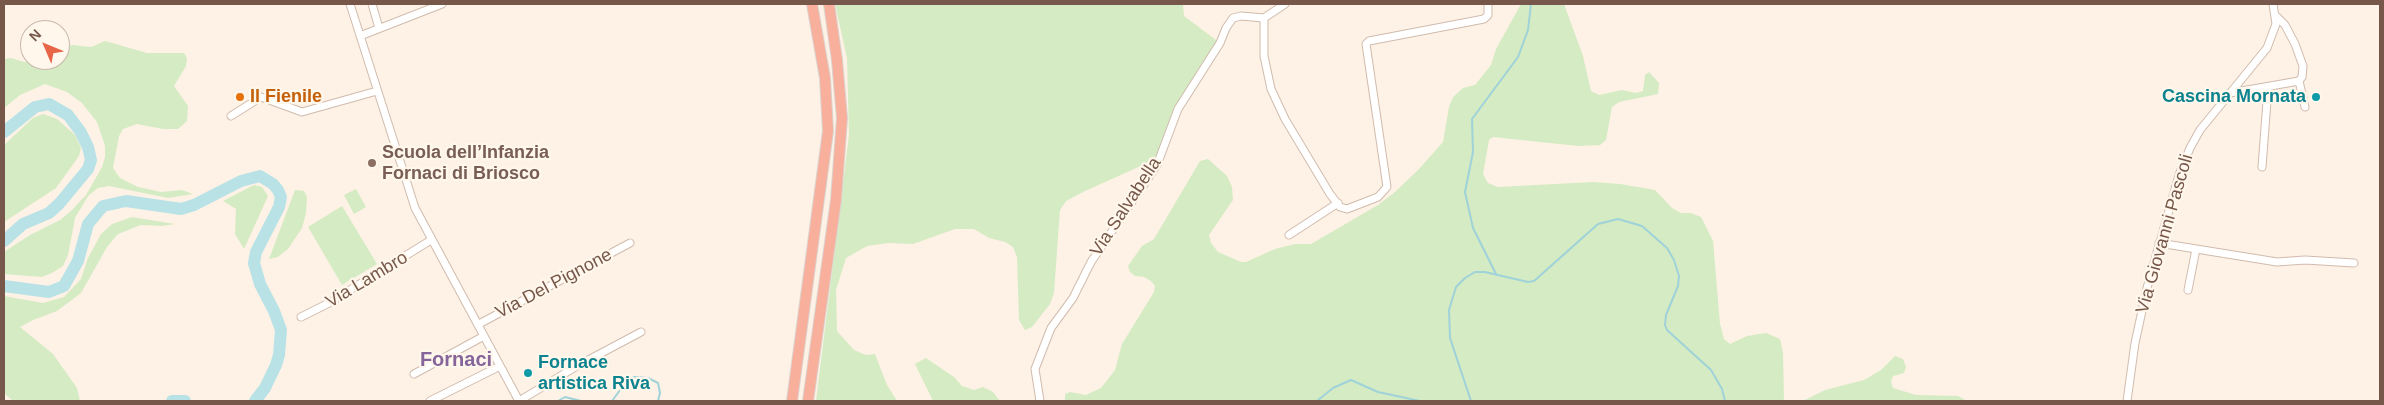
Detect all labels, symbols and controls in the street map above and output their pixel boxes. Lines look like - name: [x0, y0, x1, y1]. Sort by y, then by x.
- north arrow: [20, 20, 70, 70]
- text: N: [26, 26, 44, 44]
- place label: Il Fienile: [250, 86, 322, 108]
- place label: Cascina Mornata: [2162, 86, 2306, 108]
- marker: Il Fienile: [234, 91, 246, 103]
- marker: Cascina Mornata: [2310, 91, 2322, 103]
- place label: Scuola dell’Infanzia Fornaci di Briosco: [382, 142, 549, 184]
- street label: Via Giovanni Pascoli: [2132, 152, 2198, 316]
- street label: Via Salvabella: [1086, 153, 1166, 261]
- marker: Scuola dell’Infanzia Fornaci di Briosco: [366, 157, 378, 169]
- street label: Via Del Pignone: [492, 244, 616, 324]
- street label: Via Lambro: [322, 247, 412, 313]
- district label: Fornaci: [420, 348, 492, 372]
- place label: Fornace artistica Riva: [538, 352, 650, 394]
- marker: Fornace artistica Riva: [522, 367, 534, 379]

